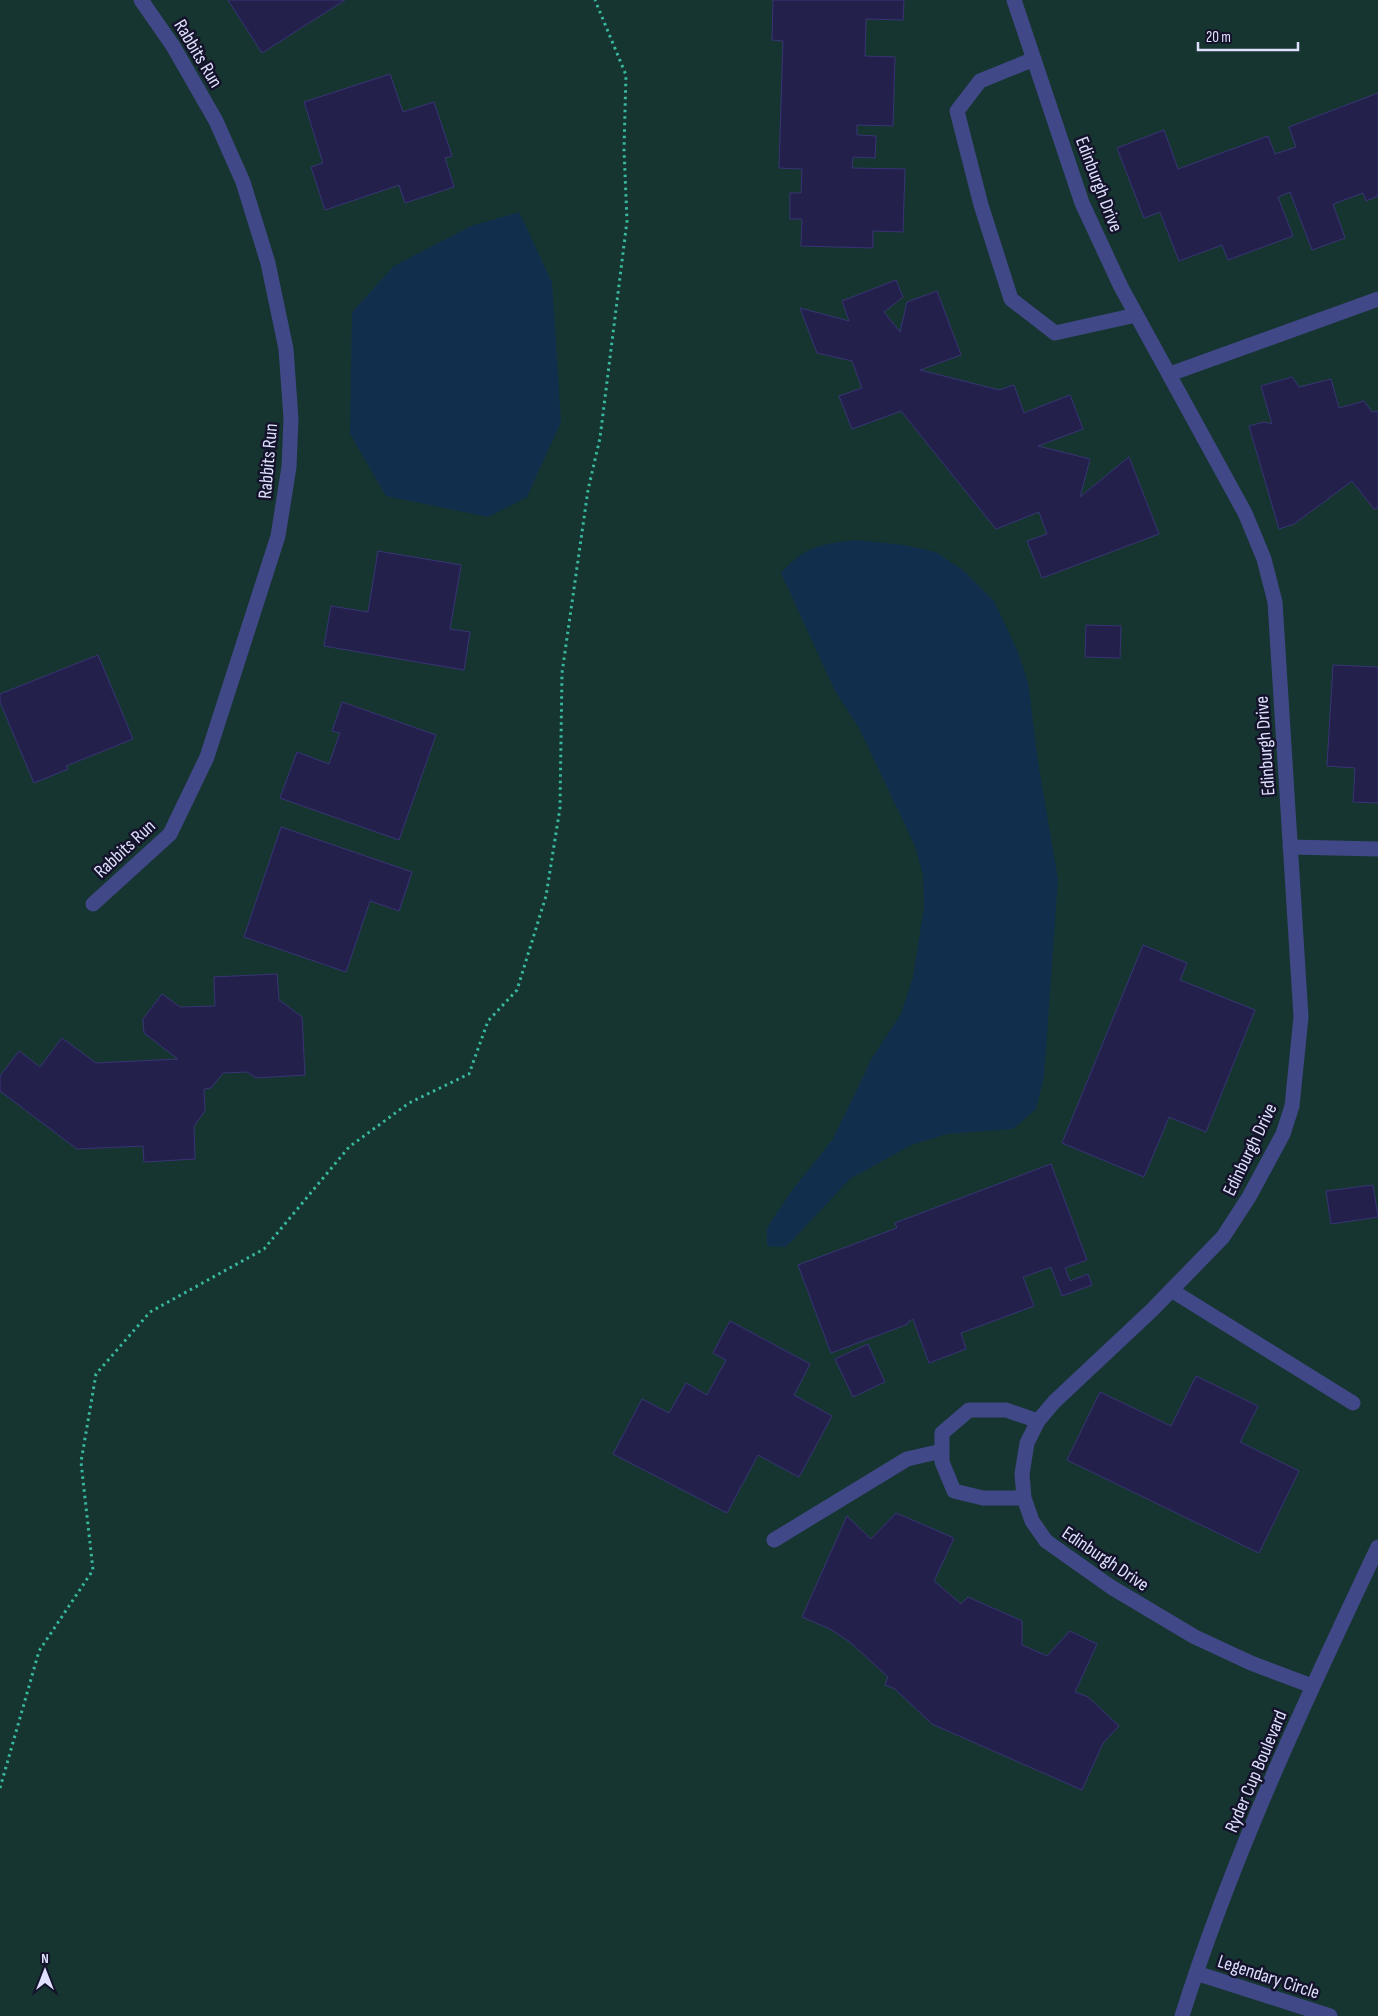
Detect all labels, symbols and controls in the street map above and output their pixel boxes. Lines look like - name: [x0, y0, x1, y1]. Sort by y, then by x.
- street label: Rabbits Run: [168, 15, 227, 92]
- scale bar: [1198, 20, 1298, 52]
- text: 20 m: [1206, 28, 1231, 47]
- street label: Edinburgh Drive: [1070, 134, 1127, 235]
- street label: Rabbits Run: [254, 423, 283, 500]
- street label: Edinburgh Drive: [1251, 695, 1280, 797]
- street label: Rabbits Run: [90, 815, 160, 883]
- street label: Edinburgh Drive: [1218, 1100, 1283, 1200]
- street label: Edinburgh Drive: [1057, 1522, 1153, 1597]
- street label: Ryder Cup Boulevard: [1220, 1707, 1292, 1836]
- north arrow: [20, 1946, 70, 1996]
- text: N: [41, 1950, 49, 1967]
- street label: Legendary Circle: [1215, 1950, 1322, 2005]

